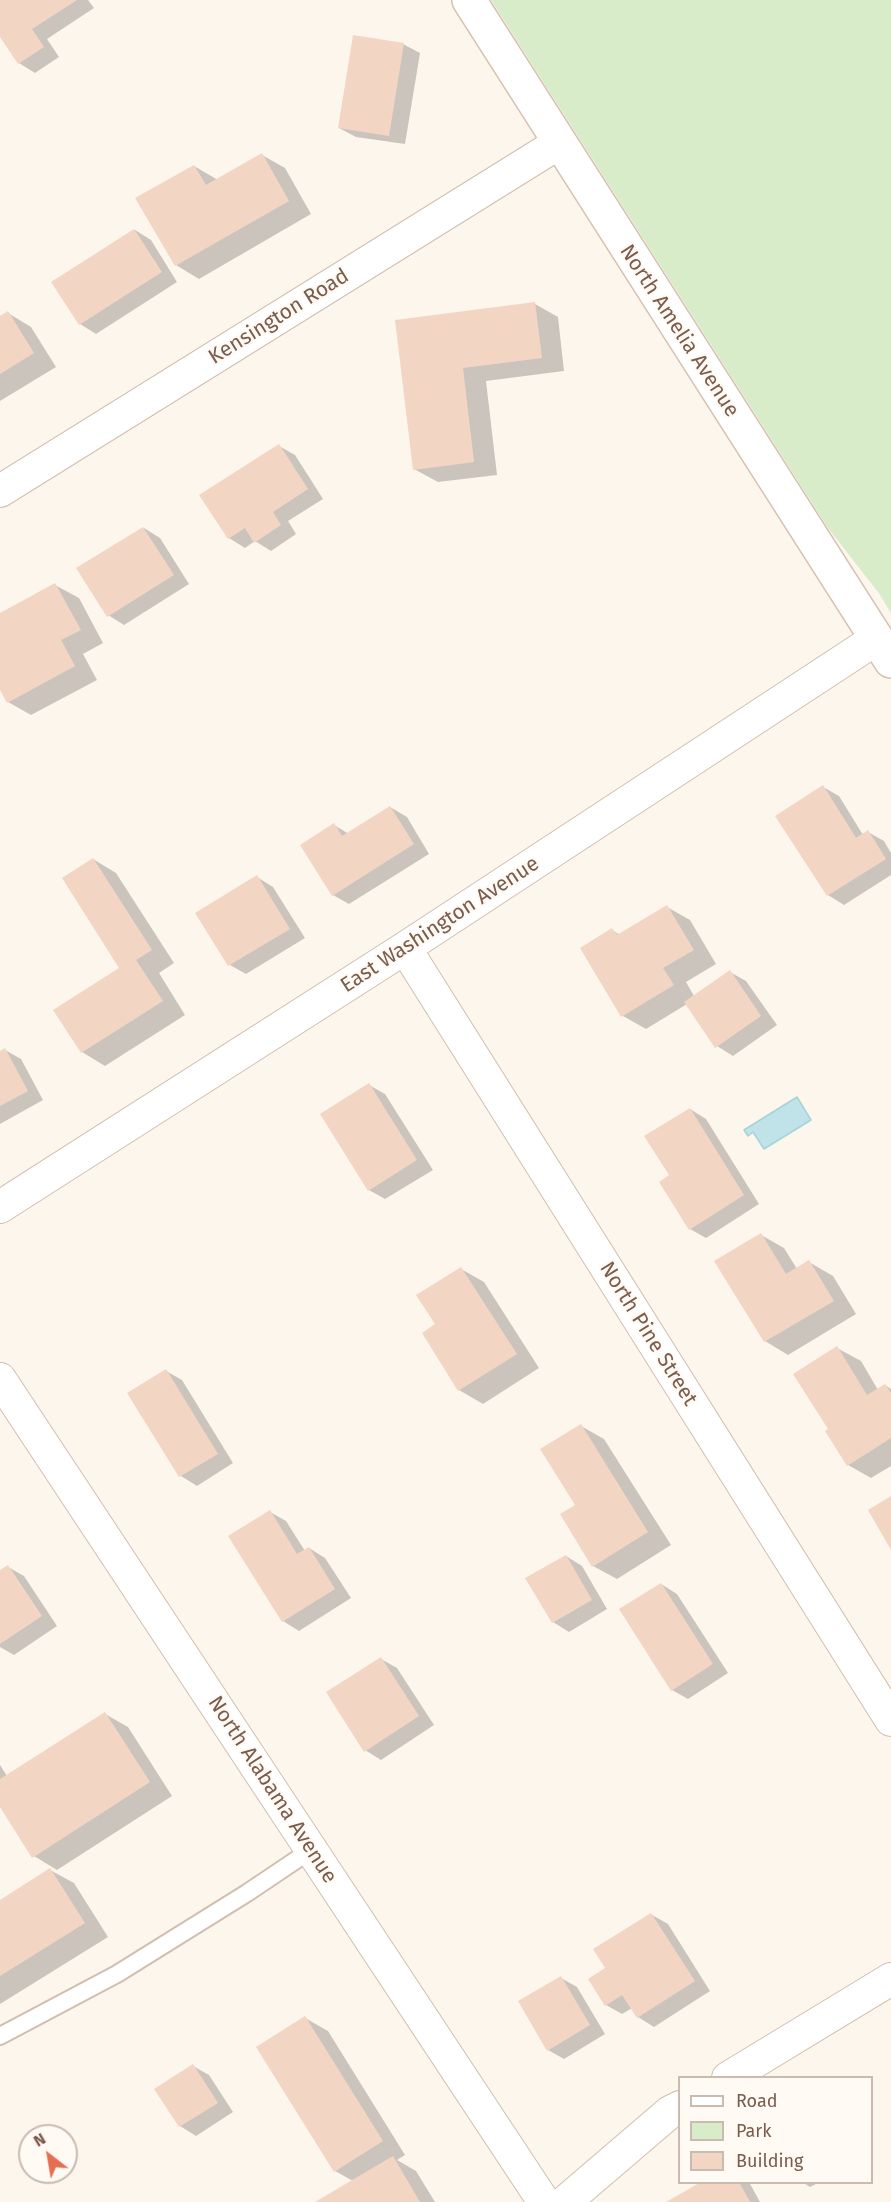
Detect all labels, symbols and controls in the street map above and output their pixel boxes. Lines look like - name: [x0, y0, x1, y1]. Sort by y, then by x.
- street label: North Amelia Avenue: [614, 240, 744, 422]
- street label: Kensington Road: [204, 264, 354, 370]
- street label: East Washington Avenue: [336, 851, 544, 999]
- street label: North Pine Street: [594, 1258, 702, 1410]
- street label: North Alabama Avenue: [202, 1692, 342, 1888]
- legend: [678, 2076, 873, 2184]
- text: Road: [736, 2090, 778, 2112]
- text: Park: [736, 2120, 771, 2142]
- north arrow: [18, 2124, 78, 2184]
- text: N: [30, 2129, 49, 2151]
- text: Building: [736, 2150, 803, 2172]

